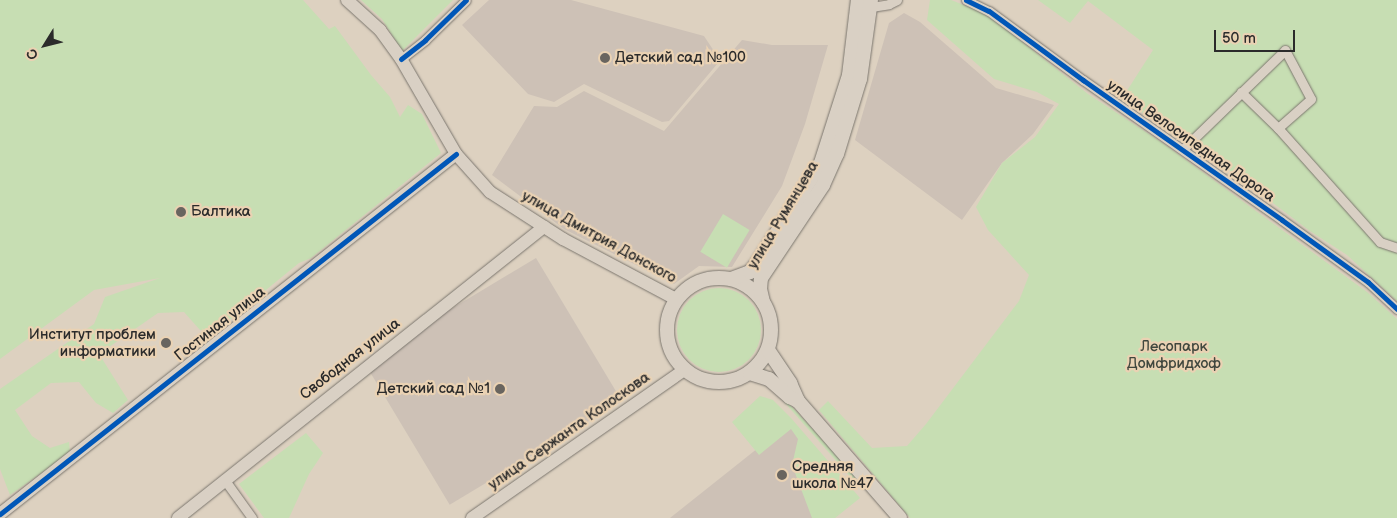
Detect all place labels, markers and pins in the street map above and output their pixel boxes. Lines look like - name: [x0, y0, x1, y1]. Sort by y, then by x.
- place label: Детский сад №100: [615, 49, 746, 67]
- marker: Детский сад №100: [599, 52, 611, 64]
- place label: Балтика: [191, 203, 251, 221]
- marker: Балтика: [175, 206, 187, 218]
- place label: Институт проблем информатики: [29, 325, 156, 360]
- marker: Институт проблем информатики: [160, 337, 172, 349]
- place label: Детский сад №1: [377, 380, 490, 398]
- marker: Детский сад №1: [494, 383, 506, 395]
- place label: Средняя школа №47: [792, 457, 873, 492]
- marker: Средняя школа №47: [776, 469, 788, 481]

